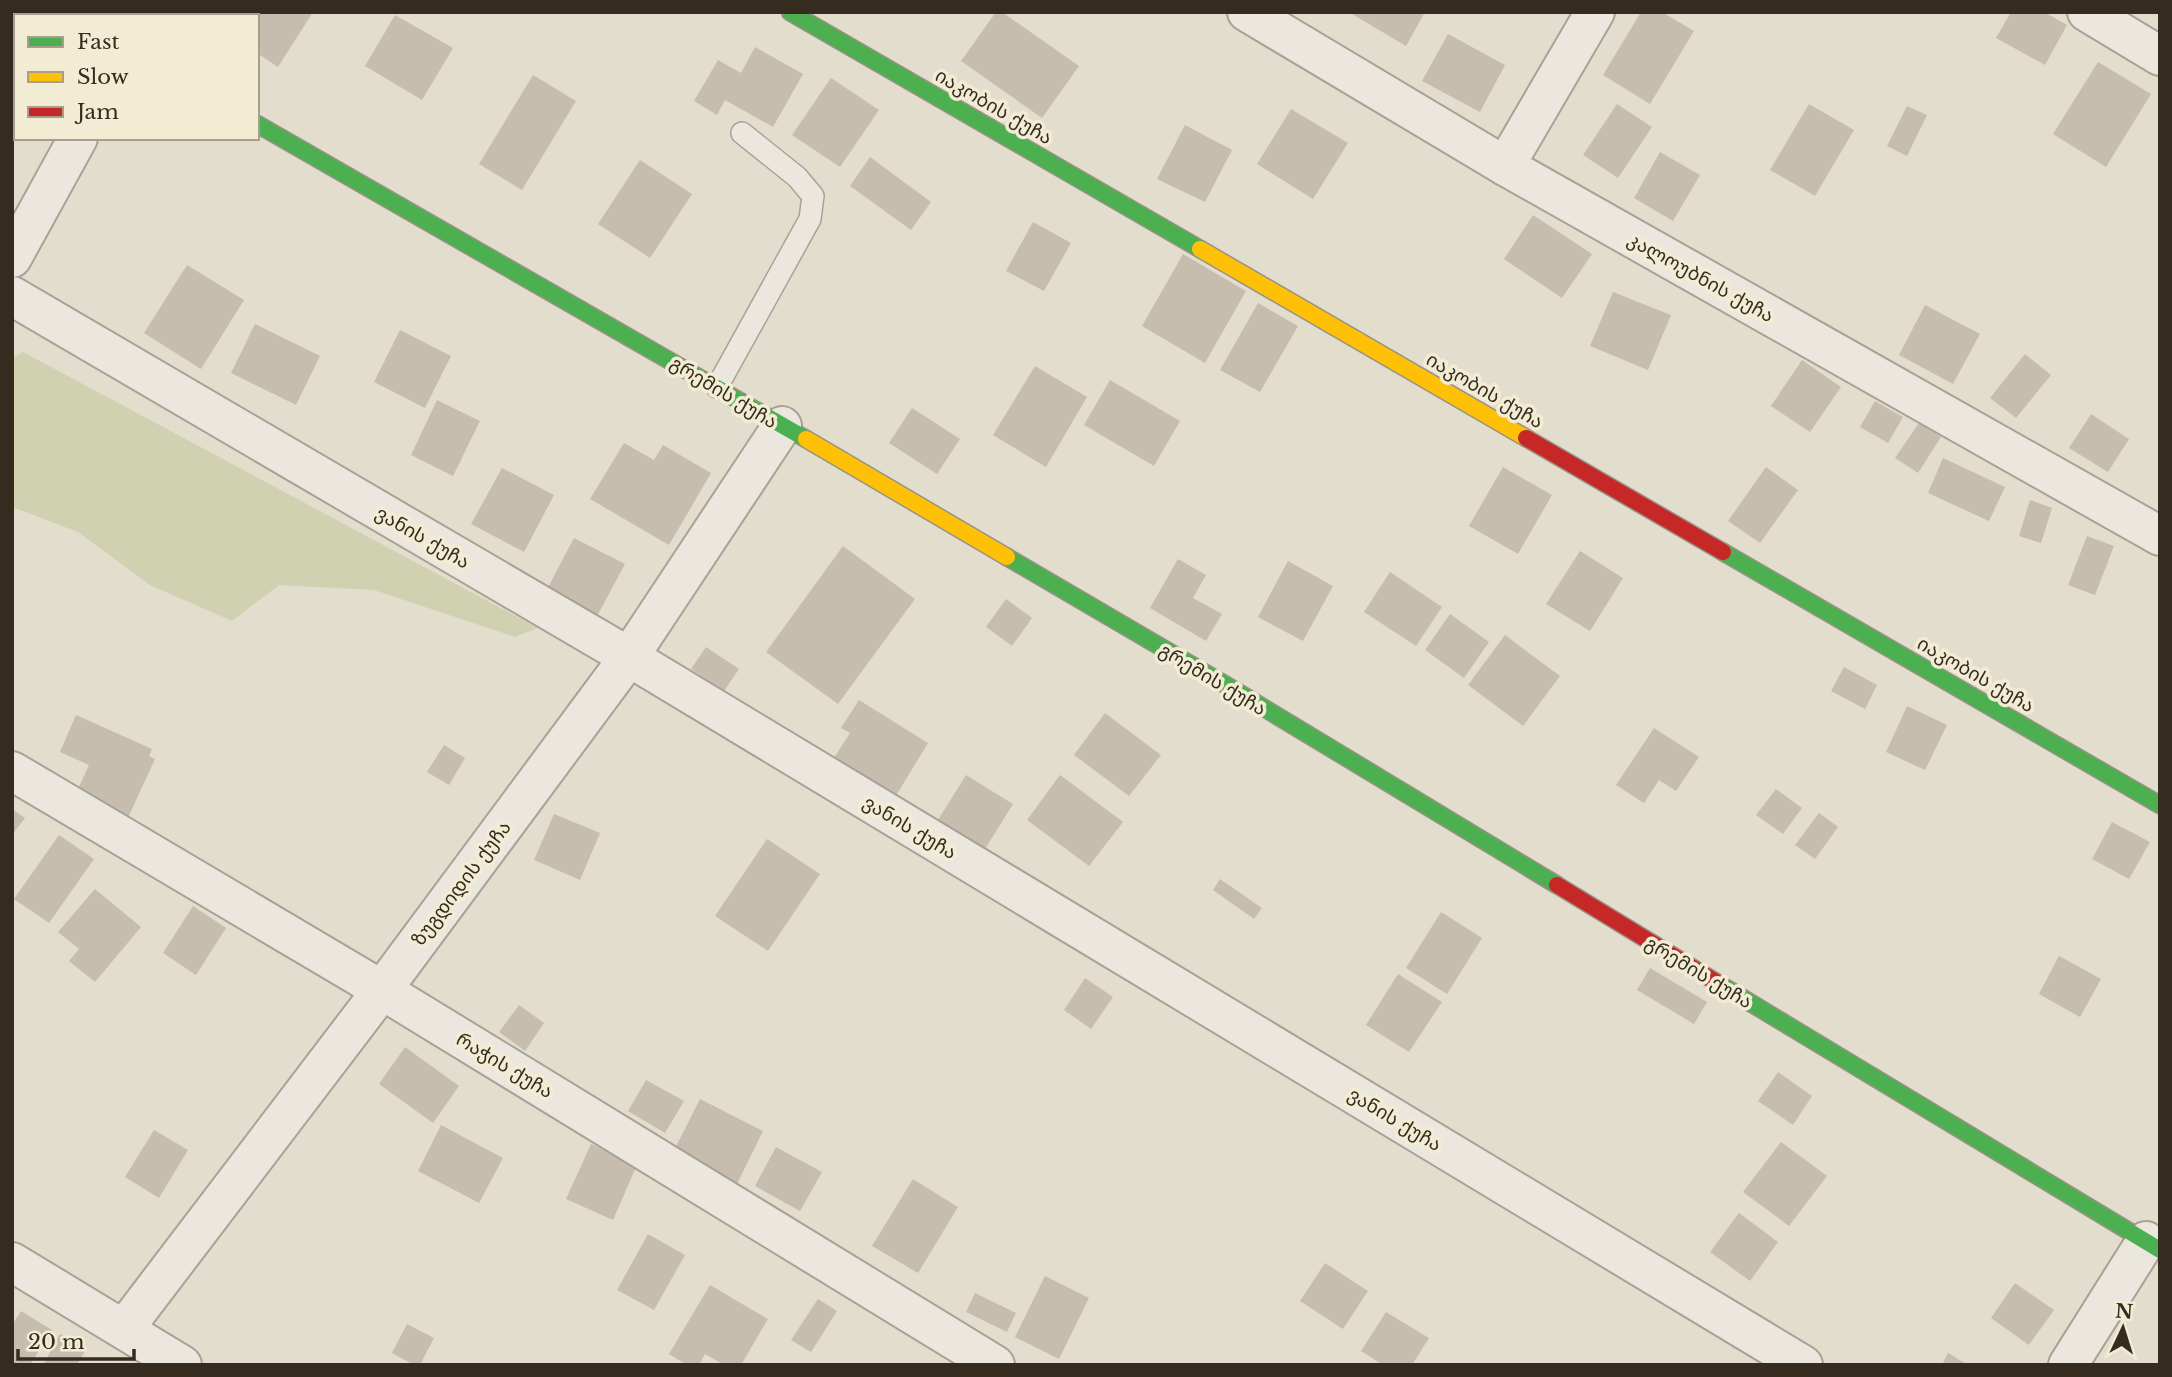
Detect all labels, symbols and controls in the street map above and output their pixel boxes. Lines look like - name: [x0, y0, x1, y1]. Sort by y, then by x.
- legend: [14, 14, 259, 140]
- text: Fast: [77, 29, 119, 55]
- text: Slow: [77, 64, 129, 90]
- street label: იაკობის ქუჩა: [931, 64, 1056, 149]
- text: Jam: [74, 99, 119, 125]
- street label: კალოუბნის ქუჩა: [1623, 228, 1778, 328]
- street label: იაკობის ქუჩა: [1422, 348, 1547, 433]
- street label: გრემის ქუჩა: [666, 351, 781, 433]
- street label: ვანის ქუჩა: [372, 501, 474, 574]
- street label: იაკობის ქუჩა: [1913, 632, 2038, 717]
- street label: გრემის ქუჩა: [1155, 638, 1270, 720]
- street label: ვანის ქუჩა: [859, 791, 961, 864]
- street label: ზუგდიდის ქუჩა: [407, 816, 517, 951]
- street label: გრემის ქუჩა: [1641, 931, 1756, 1013]
- street label: რაჭის ქუჩა: [452, 1028, 557, 1103]
- street label: ვანის ქუჩა: [1344, 1083, 1446, 1156]
- north arrow: [2088, 1293, 2158, 1363]
- text: N: [2114, 1299, 2134, 1324]
- scale bar: [18, 1318, 133, 1362]
- text: 20 m: [28, 1329, 85, 1355]

